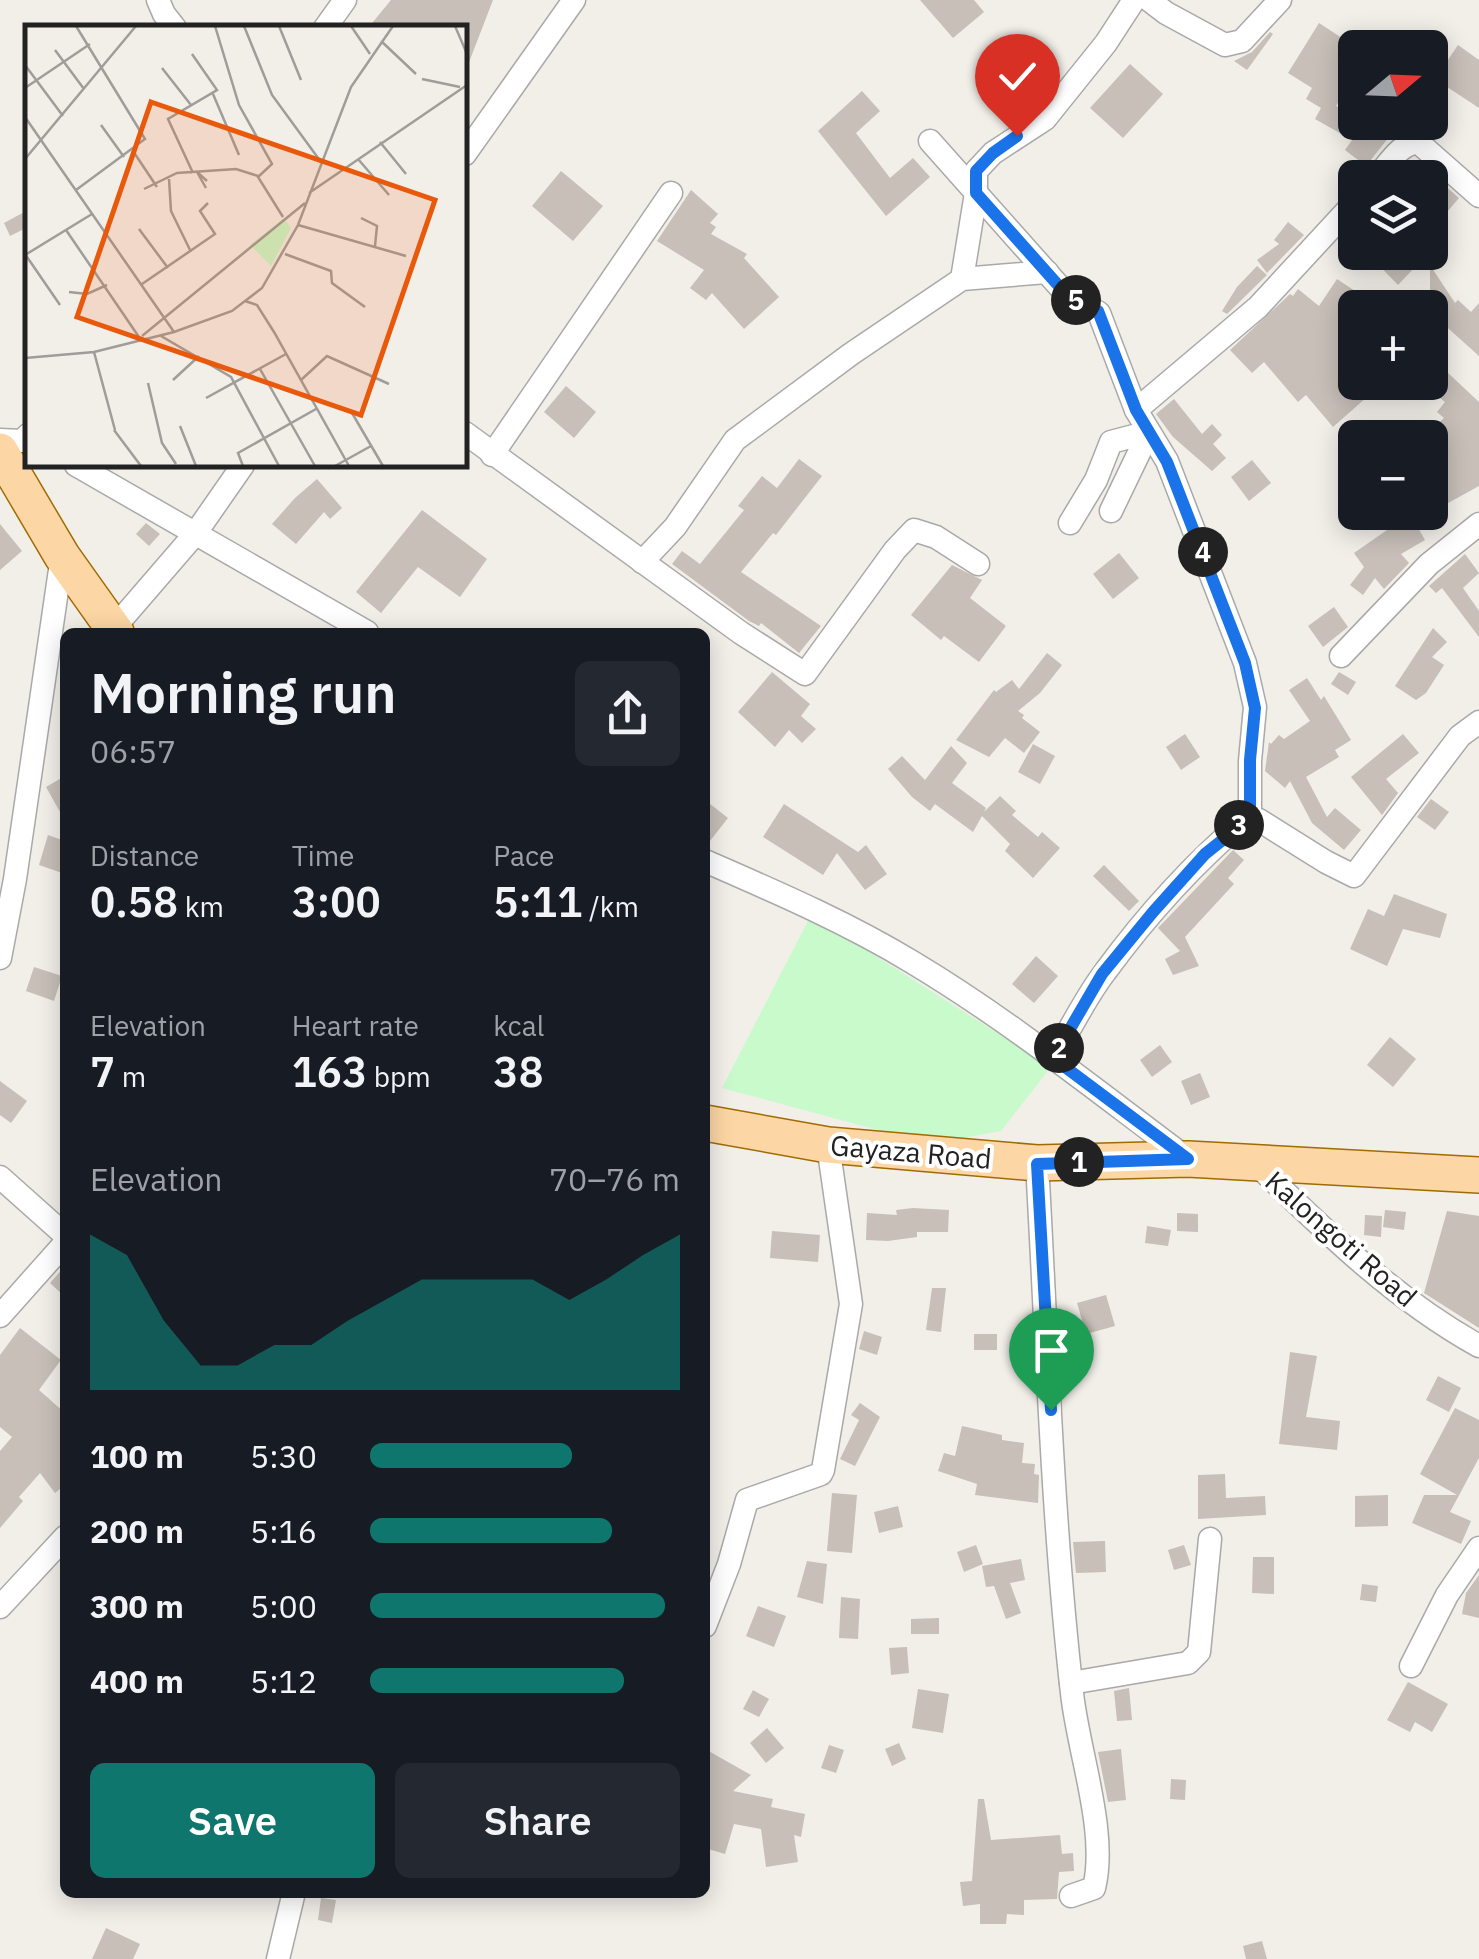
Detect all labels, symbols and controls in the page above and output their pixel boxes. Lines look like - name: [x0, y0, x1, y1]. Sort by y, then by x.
- inset map: [25, 25, 468, 468]
- north arrow: [1338, 30, 1448, 140]
- map controls: [1338, 30, 1448, 530]
- pin: [975, 34, 1060, 137]
- icon: check: [990, 49, 1045, 104]
- button: layers: [1338, 160, 1448, 270]
- pin: 5: [1051, 275, 1101, 325]
- text: 5: [1068, 281, 1084, 318]
- button: +: [1338, 290, 1448, 400]
- button: −: [1338, 420, 1448, 530]
- pin: 4: [1178, 527, 1228, 577]
- text: 4: [1195, 533, 1211, 570]
- text: Morning run: [90, 657, 397, 728]
- button: share: [575, 661, 680, 766]
- text: 06:57: [90, 730, 176, 772]
- pin: 3: [1214, 800, 1264, 850]
- text: 3: [1231, 806, 1247, 843]
- text: Distance: [90, 837, 199, 874]
- text: Time: [292, 837, 355, 874]
- text: Pace: [493, 837, 554, 874]
- text: 0.58: [90, 874, 178, 929]
- text: 3:00: [292, 874, 381, 929]
- text: 5:11: [493, 874, 582, 929]
- text: km: [178, 888, 224, 925]
- text: /km: [582, 888, 639, 925]
- text: Elevation: [90, 1007, 206, 1044]
- text: Heart rate: [292, 1007, 419, 1044]
- text: kcal: [493, 1007, 544, 1044]
- pin: 2: [1034, 1023, 1084, 1073]
- text: 2: [1051, 1029, 1067, 1066]
- text: 7: [90, 1044, 115, 1099]
- text: 163: [292, 1044, 367, 1099]
- text: 38: [493, 1044, 544, 1099]
- text: m: [115, 1058, 146, 1095]
- text: bpm: [367, 1058, 431, 1095]
- street label: Gayaza Road: [829, 1126, 993, 1177]
- pin: 1: [1054, 1137, 1104, 1187]
- text: 1: [1071, 1143, 1087, 1180]
- text: Elevation: [90, 1158, 223, 1200]
- text: 70–76 m: [549, 1158, 680, 1200]
- street label: Kalongoti Road: [1258, 1162, 1425, 1315]
- pin: [1009, 1308, 1094, 1411]
- icon: arrive: [1024, 1323, 1079, 1378]
- text: 100 m: [90, 1435, 184, 1477]
- text: 5:30: [250, 1435, 317, 1477]
- text: 200 m: [90, 1510, 184, 1552]
- text: 5:16: [250, 1510, 317, 1552]
- text: 300 m: [90, 1585, 184, 1627]
- text: 5:00: [250, 1585, 317, 1627]
- text: 400 m: [90, 1660, 184, 1702]
- text: 5:12: [250, 1660, 317, 1702]
- button: Save: [90, 1763, 375, 1878]
- button: Share: [395, 1763, 680, 1878]

